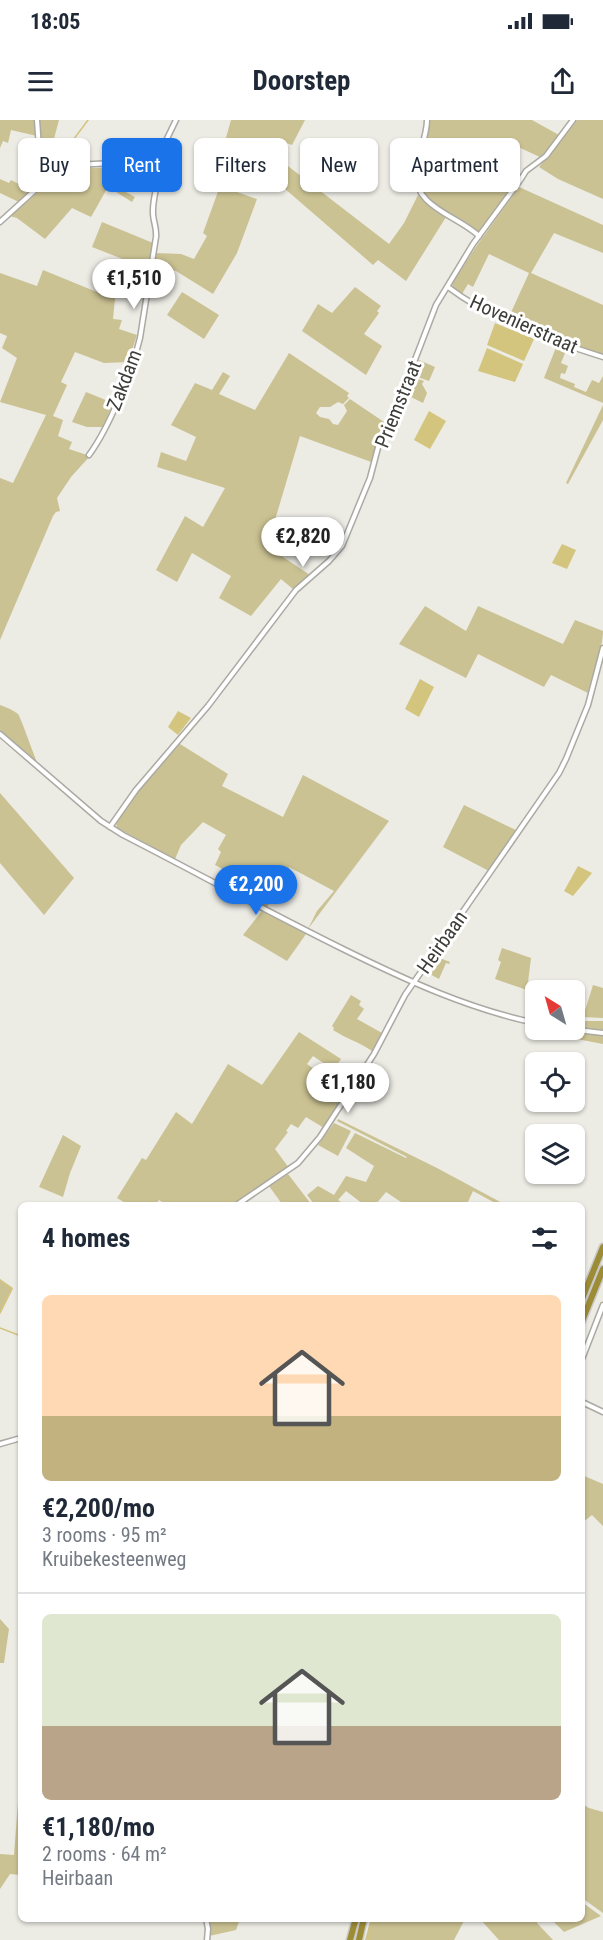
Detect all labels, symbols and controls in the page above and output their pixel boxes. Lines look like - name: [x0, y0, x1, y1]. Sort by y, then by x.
- text: 18:05: [30, 9, 81, 34]
- icon: menu: [24, 65, 57, 98]
- text: Doorstep: [253, 65, 350, 97]
- icon: share: [546, 65, 579, 98]
- chip: Buy: [18, 138, 90, 192]
- chip: Rent: [102, 138, 182, 192]
- chip: Filters: [194, 138, 288, 192]
- chip: New: [300, 138, 378, 192]
- chip: Apartment: [390, 138, 520, 192]
- pin: €1,510: [85, 259, 183, 310]
- text: €1,510: [106, 266, 162, 290]
- street label: Hovenierstraat: [466, 290, 582, 359]
- street label: Zakdam: [101, 346, 147, 414]
- street label: Priemstraat: [370, 357, 426, 451]
- pin: €2,820: [254, 517, 352, 568]
- text: €2,820: [275, 524, 331, 548]
- pin: €2,200: [207, 865, 305, 916]
- text: €2,200: [228, 872, 284, 896]
- street label: Heirbaan: [412, 906, 472, 978]
- north arrow: [525, 980, 585, 1040]
- map controls: [525, 980, 585, 1184]
- button: locate: [525, 1052, 585, 1112]
- pin: €1,180: [299, 1063, 397, 1114]
- text: €1,180: [320, 1070, 376, 1094]
- button: layers: [525, 1124, 585, 1184]
- icon: filters: [528, 1222, 561, 1255]
- text: 4 homes: [42, 1223, 130, 1253]
- icon: home: [248, 1334, 356, 1442]
- text: €2,200/mo: [42, 1493, 155, 1523]
- text: 3 rooms · 95 m²: [42, 1523, 167, 1547]
- text: Kruibekesteenweg: [42, 1547, 186, 1571]
- icon: home: [248, 1653, 356, 1761]
- text: €1,180/mo: [42, 1812, 155, 1842]
- text: 2 rooms · 64 m²: [42, 1842, 167, 1866]
- text: Heirbaan: [42, 1866, 113, 1890]

